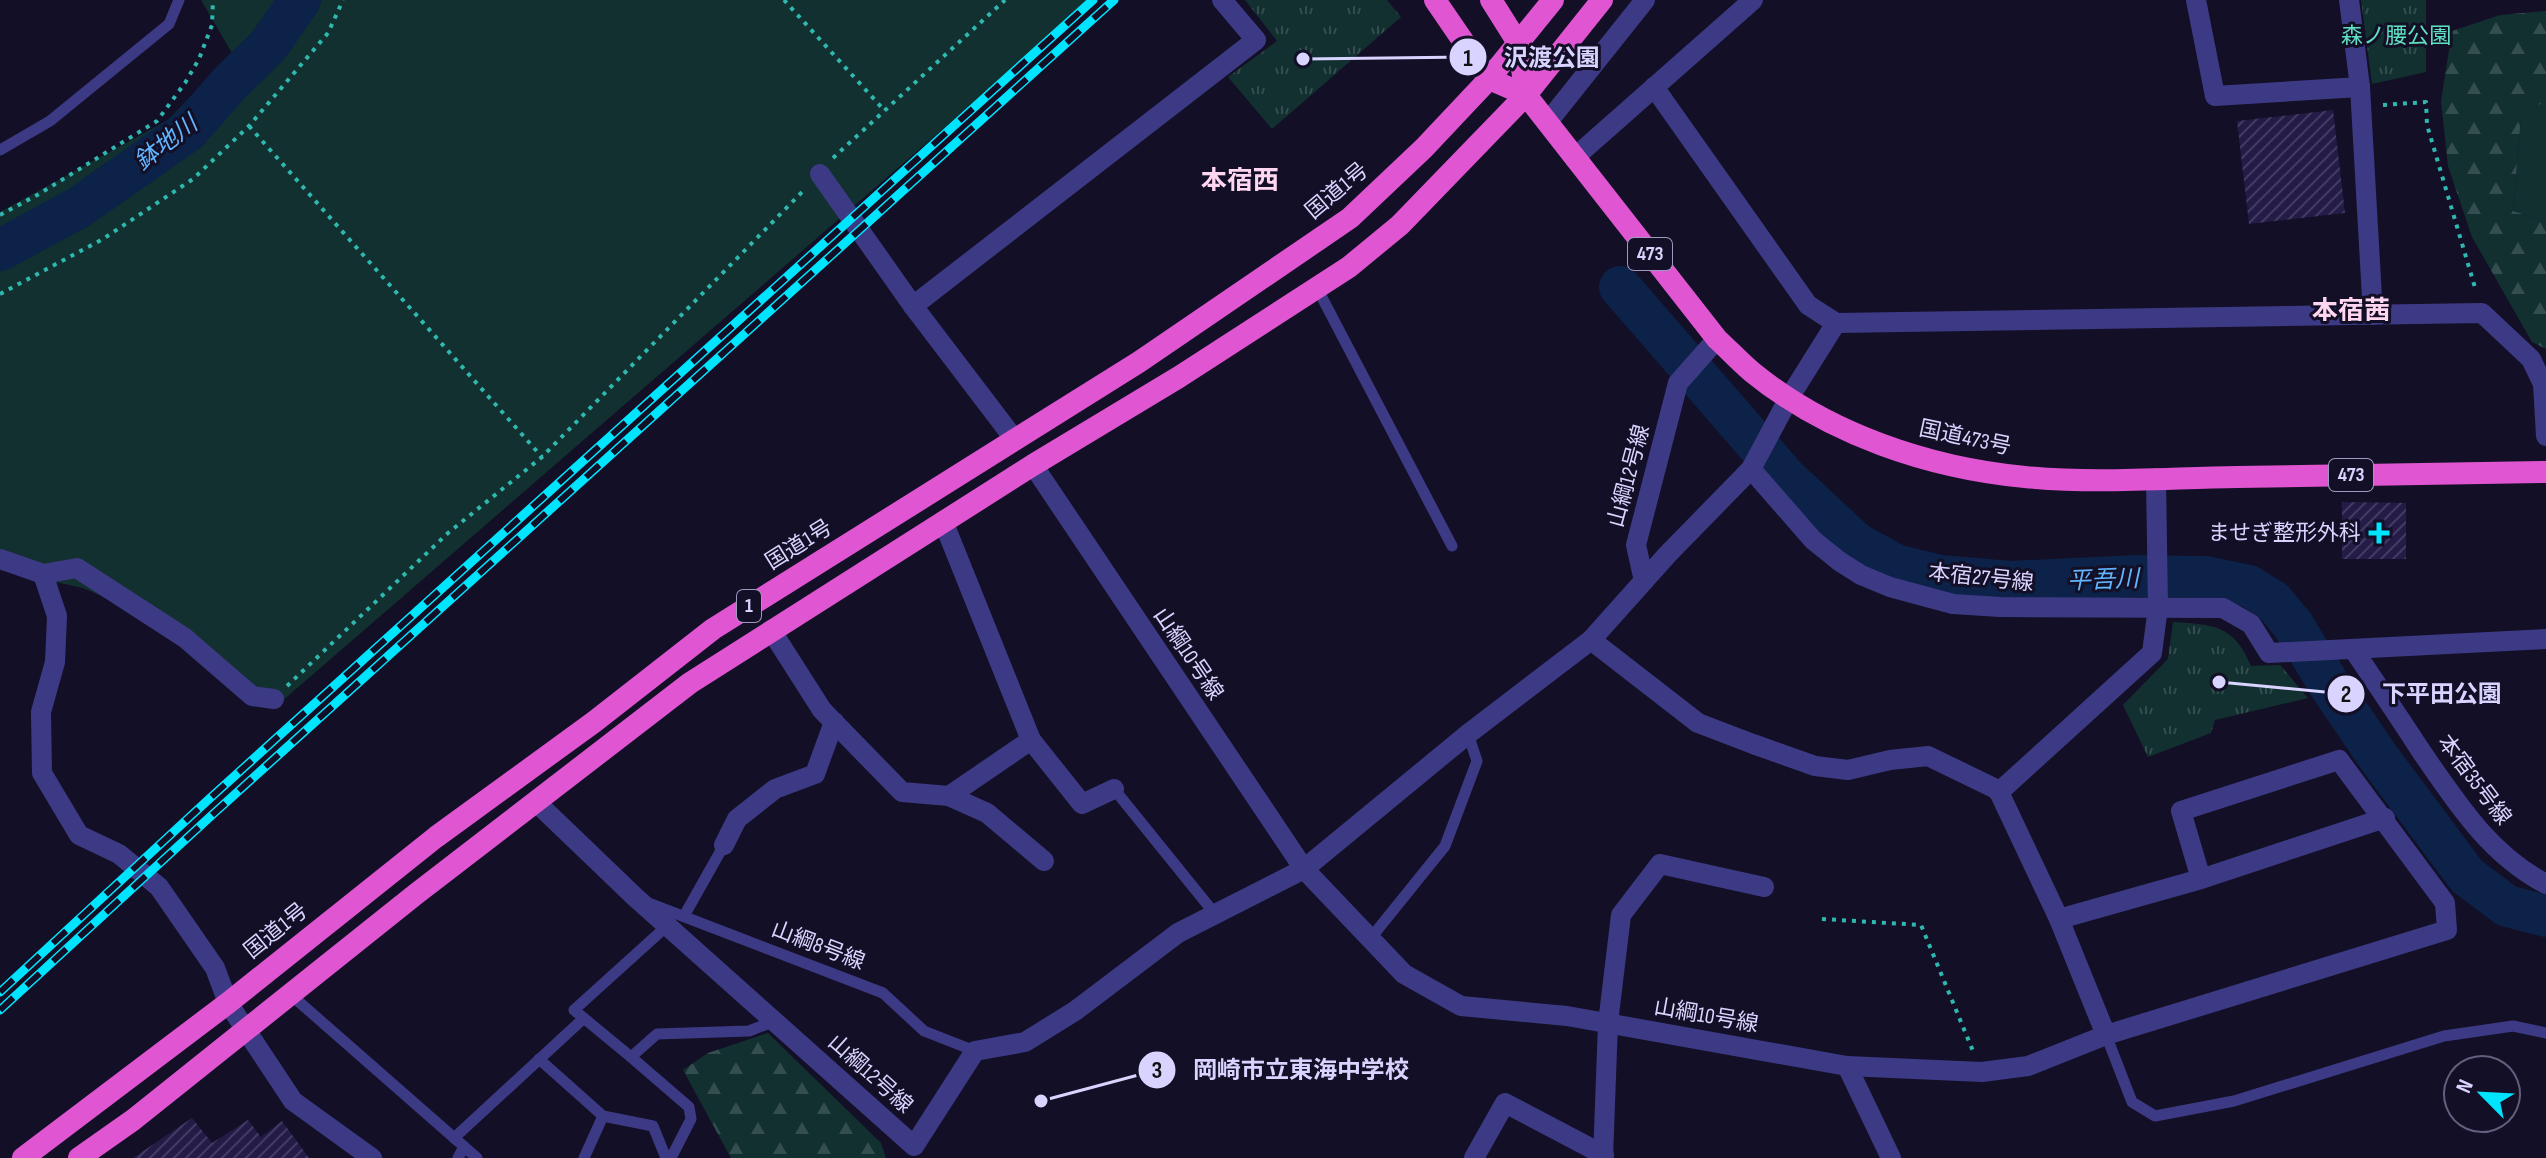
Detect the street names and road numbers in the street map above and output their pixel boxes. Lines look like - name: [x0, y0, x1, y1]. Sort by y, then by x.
- street label: 国道1号: [1300, 157, 1374, 225]
- road number: 473: [1628, 238, 1672, 270]
- street label: 国道473号: [1917, 415, 2013, 461]
- street label: 山綱12号線: [1602, 422, 1656, 530]
- road number: 473: [2329, 459, 2373, 491]
- street label: 国道1号: [761, 514, 837, 576]
- street label: 本宿27号線: [1927, 559, 2035, 597]
- road number: 1: [737, 590, 761, 622]
- street label: 山綱10号線: [1147, 603, 1229, 705]
- street label: 本宿35号線: [2431, 730, 2517, 830]
- street label: 国道1号: [239, 897, 313, 965]
- street label: 山綱8号線: [768, 916, 868, 976]
- street label: 山綱10号線: [1652, 994, 1760, 1038]
- street label: 山綱12号線: [822, 1029, 918, 1119]

